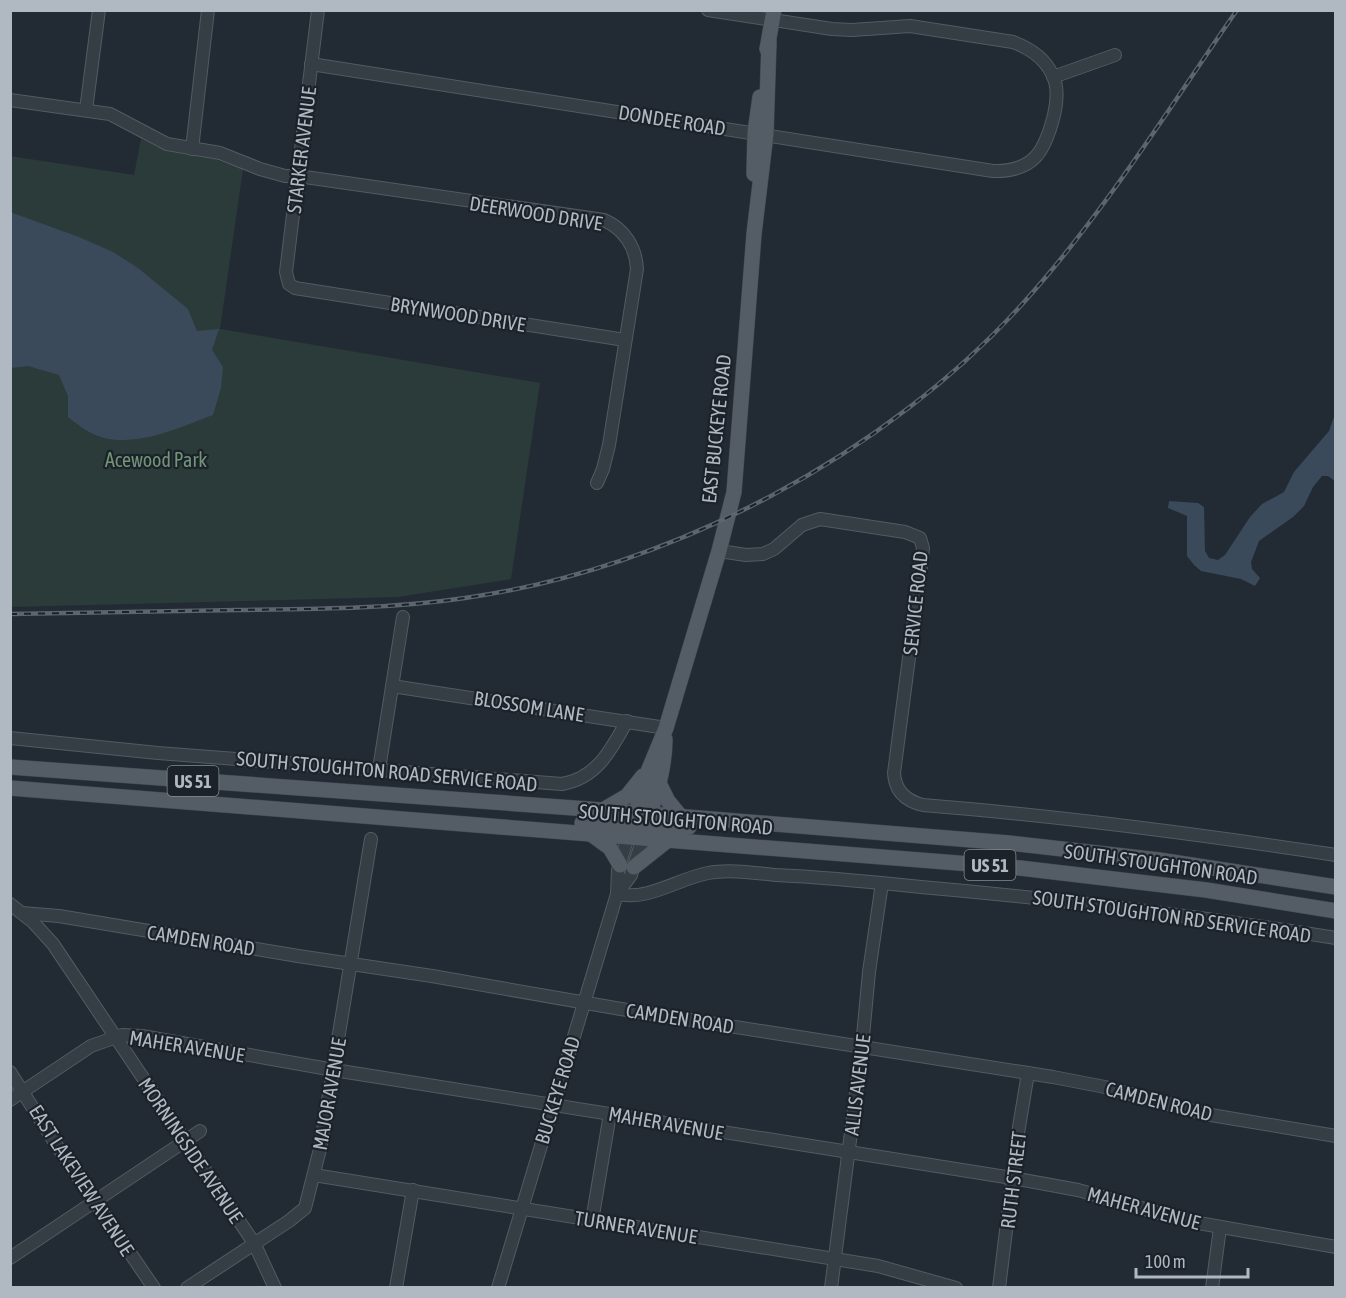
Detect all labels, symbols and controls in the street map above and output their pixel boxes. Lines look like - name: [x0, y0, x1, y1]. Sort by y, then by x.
- street label: STARKER AVENUE: [282, 85, 320, 214]
- street label: DONDEE ROAD: [617, 100, 727, 140]
- street label: DEERWOOD DRIVE: [468, 191, 605, 235]
- street label: BRYNWOOD DRIVE: [389, 292, 528, 336]
- street label: EAST BUCKEYE ROAD: [697, 353, 735, 505]
- park label: Acewood Park: [105, 448, 207, 471]
- street label: SERVICE ROAD: [898, 550, 932, 656]
- street label: BLOSSOM LANE: [472, 686, 586, 726]
- street label: SOUTH STOUGHTON ROAD SERVICE ROAD: [236, 746, 538, 796]
- road number: US 51: [168, 766, 218, 796]
- street label: SOUTH STOUGHTON ROAD: [578, 799, 774, 839]
- street label: SOUTH STOUGHTON ROAD: [1063, 839, 1259, 889]
- road number: US 51: [964, 850, 1016, 880]
- street label: SOUTH STOUGHTON RD SERVICE ROAD: [1032, 885, 1312, 947]
- street label: CAMDEN ROAD: [145, 920, 257, 960]
- street label: CAMDEN ROAD: [624, 998, 736, 1038]
- street label: MAHER AVENUE: [128, 1026, 247, 1067]
- street label: BUCKEYE ROAD: [530, 1033, 584, 1147]
- street label: ALLIS AVENUE: [839, 1033, 875, 1137]
- street label: MAJOR AVENUE: [308, 1035, 350, 1152]
- street label: MORNINGSIDE AVENUE: [134, 1073, 248, 1227]
- street label: CAMDEN ROAD: [1103, 1077, 1215, 1125]
- street label: EAST LAKEVIEW AVENUE: [25, 1101, 139, 1260]
- street label: MAHER AVENUE: [607, 1102, 726, 1144]
- street label: RUTH STREET: [996, 1130, 1030, 1230]
- street label: MAHER AVENUE: [1085, 1182, 1203, 1234]
- street label: TURNER AVENUE: [573, 1206, 699, 1248]
- scale bar: [1136, 1241, 1248, 1279]
- text: 100 m: [1145, 1251, 1186, 1272]

